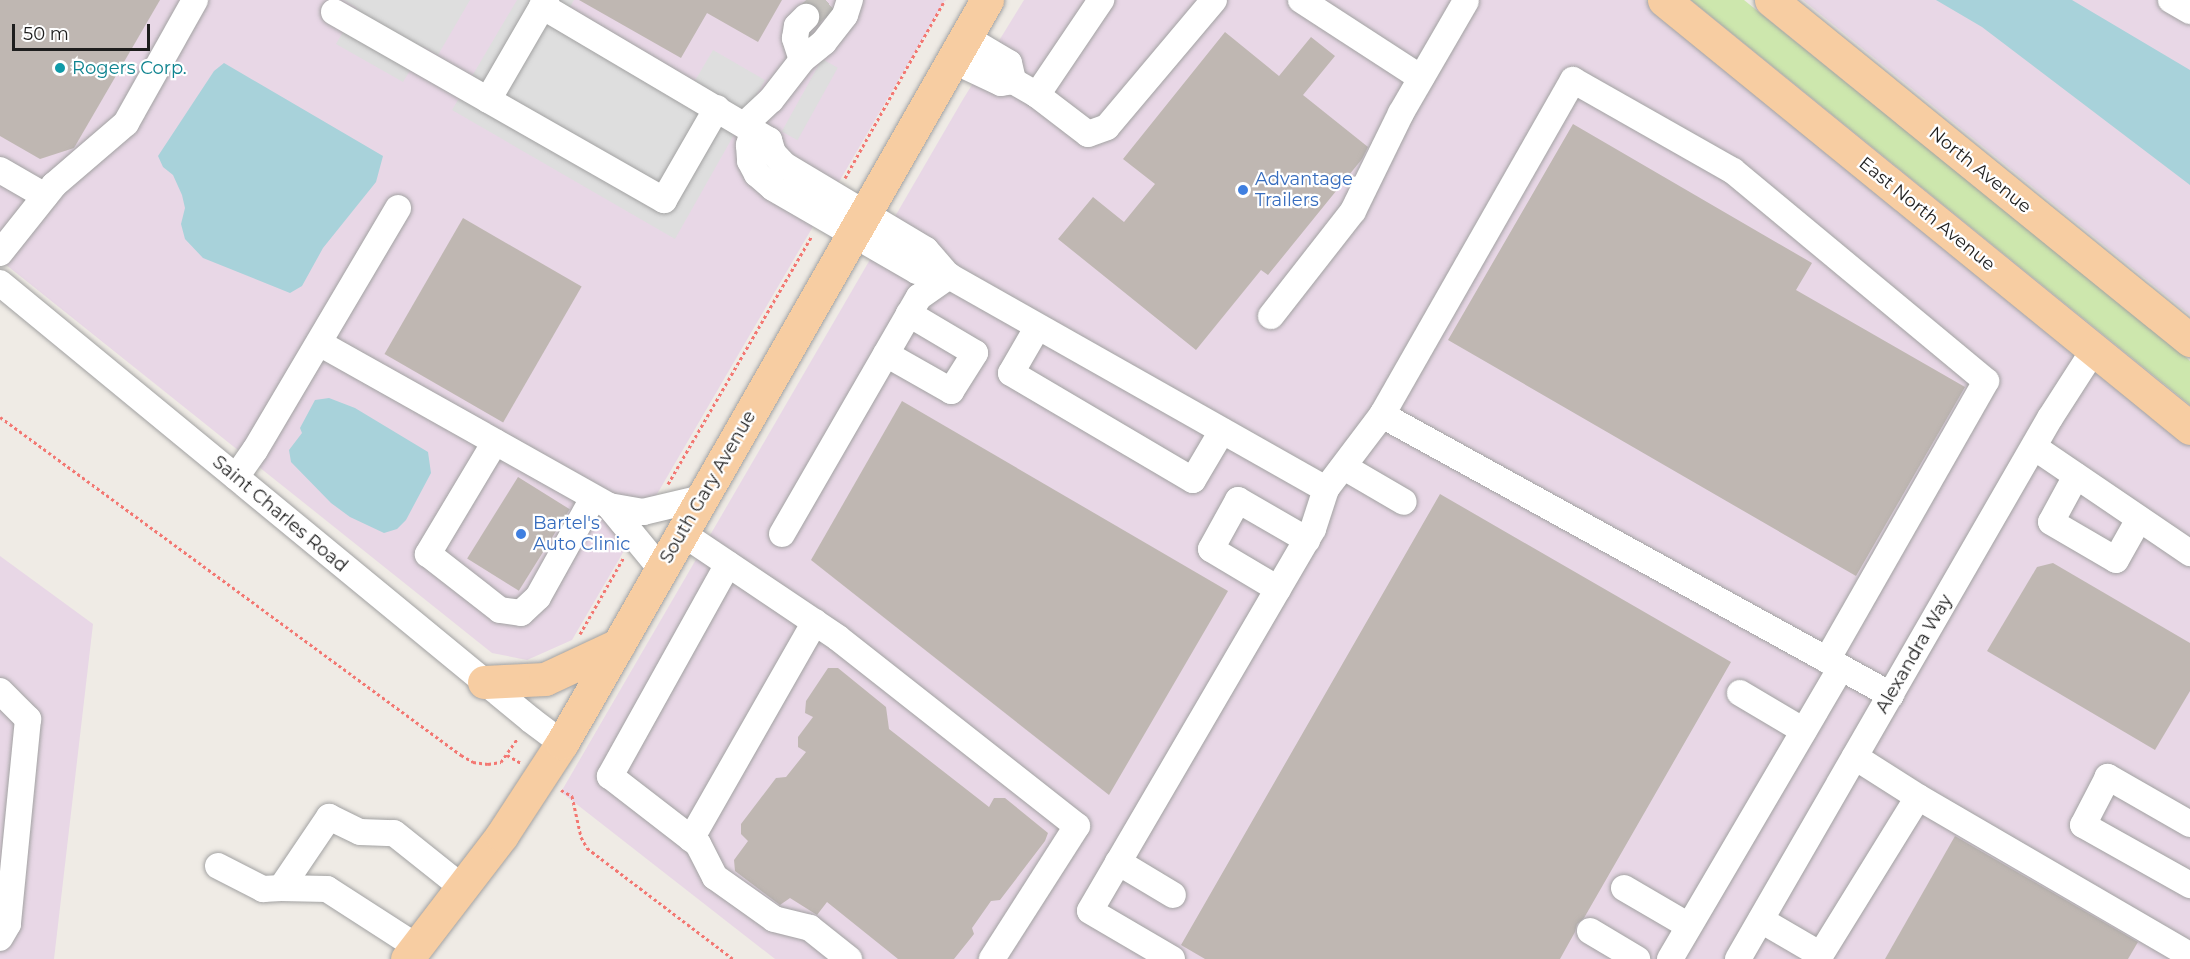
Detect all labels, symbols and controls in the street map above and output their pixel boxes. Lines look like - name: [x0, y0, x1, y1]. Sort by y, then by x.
- scale bar: [15, 12, 153, 50]
- text: 50 m: [23, 23, 69, 45]
- place label: Rogers Corp.: [72, 57, 187, 79]
- marker: Rogers Corp.: [53, 61, 67, 75]
- street label: North Avenue: [1924, 122, 2036, 218]
- street label: East North Avenue: [1855, 152, 1999, 276]
- place label: Advantage Trailers: [1255, 169, 1353, 212]
- marker: Advantage Trailers: [1236, 183, 1250, 197]
- street label: South Gary Avenue: [655, 407, 761, 567]
- street label: Saint Charles Road: [208, 451, 352, 577]
- place label: Bartel's Auto Clinic: [533, 513, 630, 556]
- marker: Bartel's Auto Clinic: [514, 527, 528, 541]
- street label: Alexandra Way: [1871, 591, 1957, 717]

